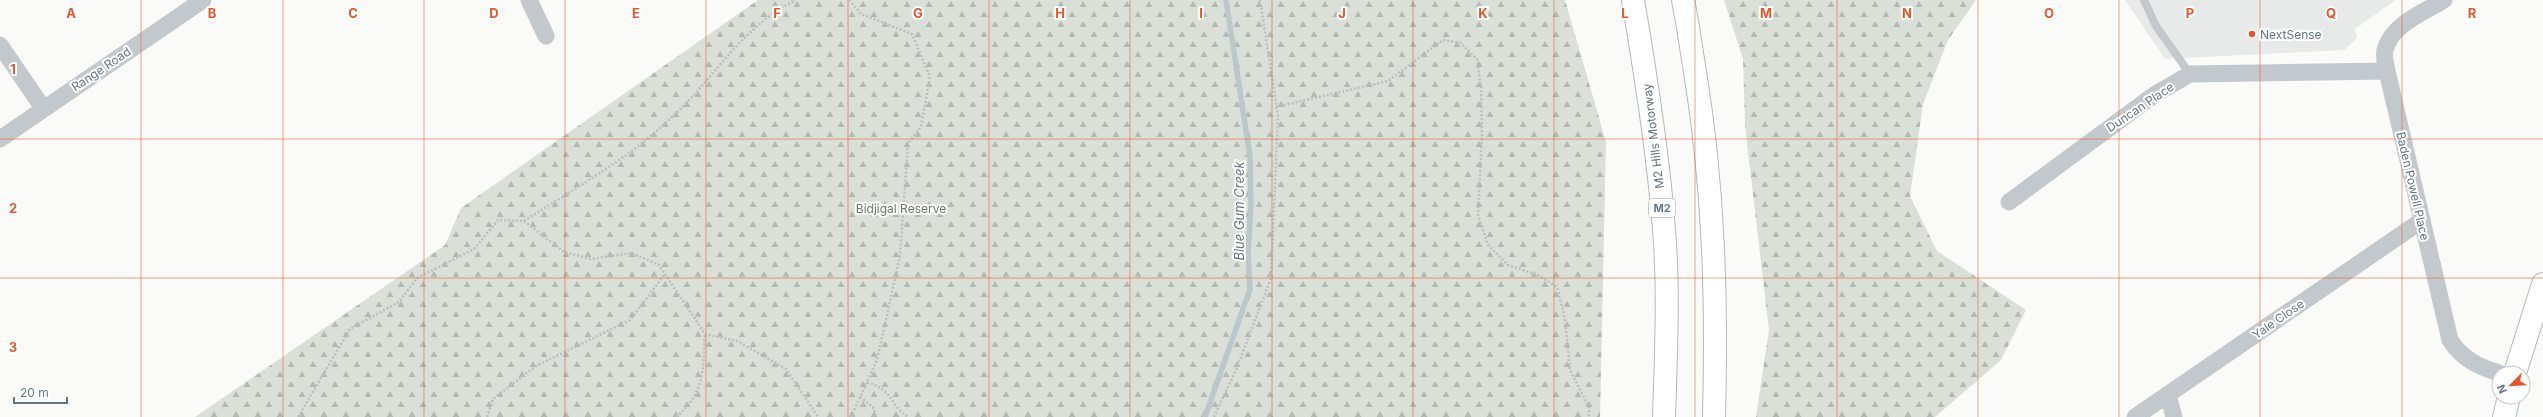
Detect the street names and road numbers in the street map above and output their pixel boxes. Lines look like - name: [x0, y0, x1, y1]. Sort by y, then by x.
- street label: Range Road: [69, 44, 133, 94]
- street label: Duncan Place: [2103, 79, 2177, 135]
- street label: M2 Hills Motorway: [1639, 82, 1667, 189]
- street label: Baden Powell Place: [2393, 130, 2433, 242]
- road number: M2: [1649, 199, 1675, 217]
- street label: Yale Close: [2249, 296, 2307, 342]

